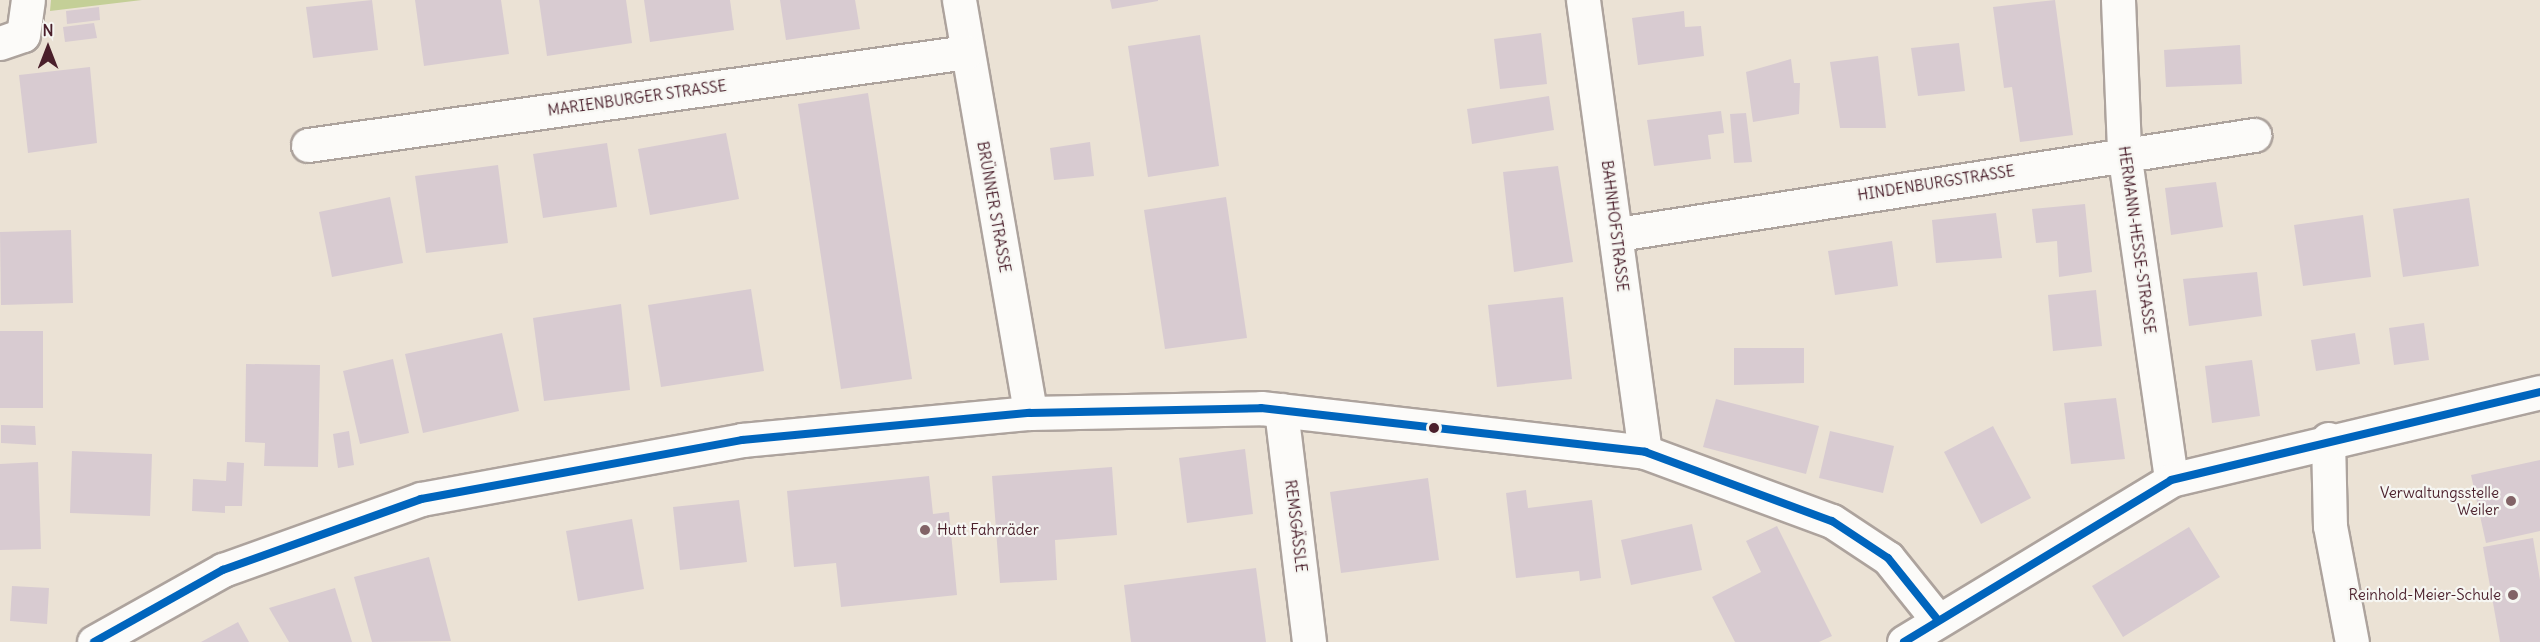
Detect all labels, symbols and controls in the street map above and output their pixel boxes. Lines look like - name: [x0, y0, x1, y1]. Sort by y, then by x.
- north arrow: [18, 18, 78, 78]
- text: N: [42, 20, 54, 40]
- street label: MARIENBURGER STRASSE: [547, 77, 727, 119]
- street label: BRÜNNER STRASSE: [974, 140, 1014, 274]
- street label: HERMANN-HESSE-STRASSE: [2115, 145, 2159, 335]
- street label: BAHNHOFSTRASSE: [1598, 159, 1632, 293]
- street label: HINDENBURGSTRASSE: [1856, 162, 2016, 204]
- unlabelled marker: [1428, 422, 1440, 434]
- street label: REMSGÄSSLE: [1281, 479, 1311, 573]
- place label: Verwaltungsstelle Weiler: [2380, 483, 2499, 518]
- marker: Verwaltungsstelle Weiler: [2504, 494, 2518, 508]
- place label: Hutt Fahrräder: [937, 521, 1039, 539]
- marker: Hutt Fahrräder: [918, 523, 932, 537]
- place label: Reinhold-Meier-Schule: [2349, 586, 2501, 604]
- marker: Reinhold-Meier-Schule: [2506, 588, 2520, 602]

